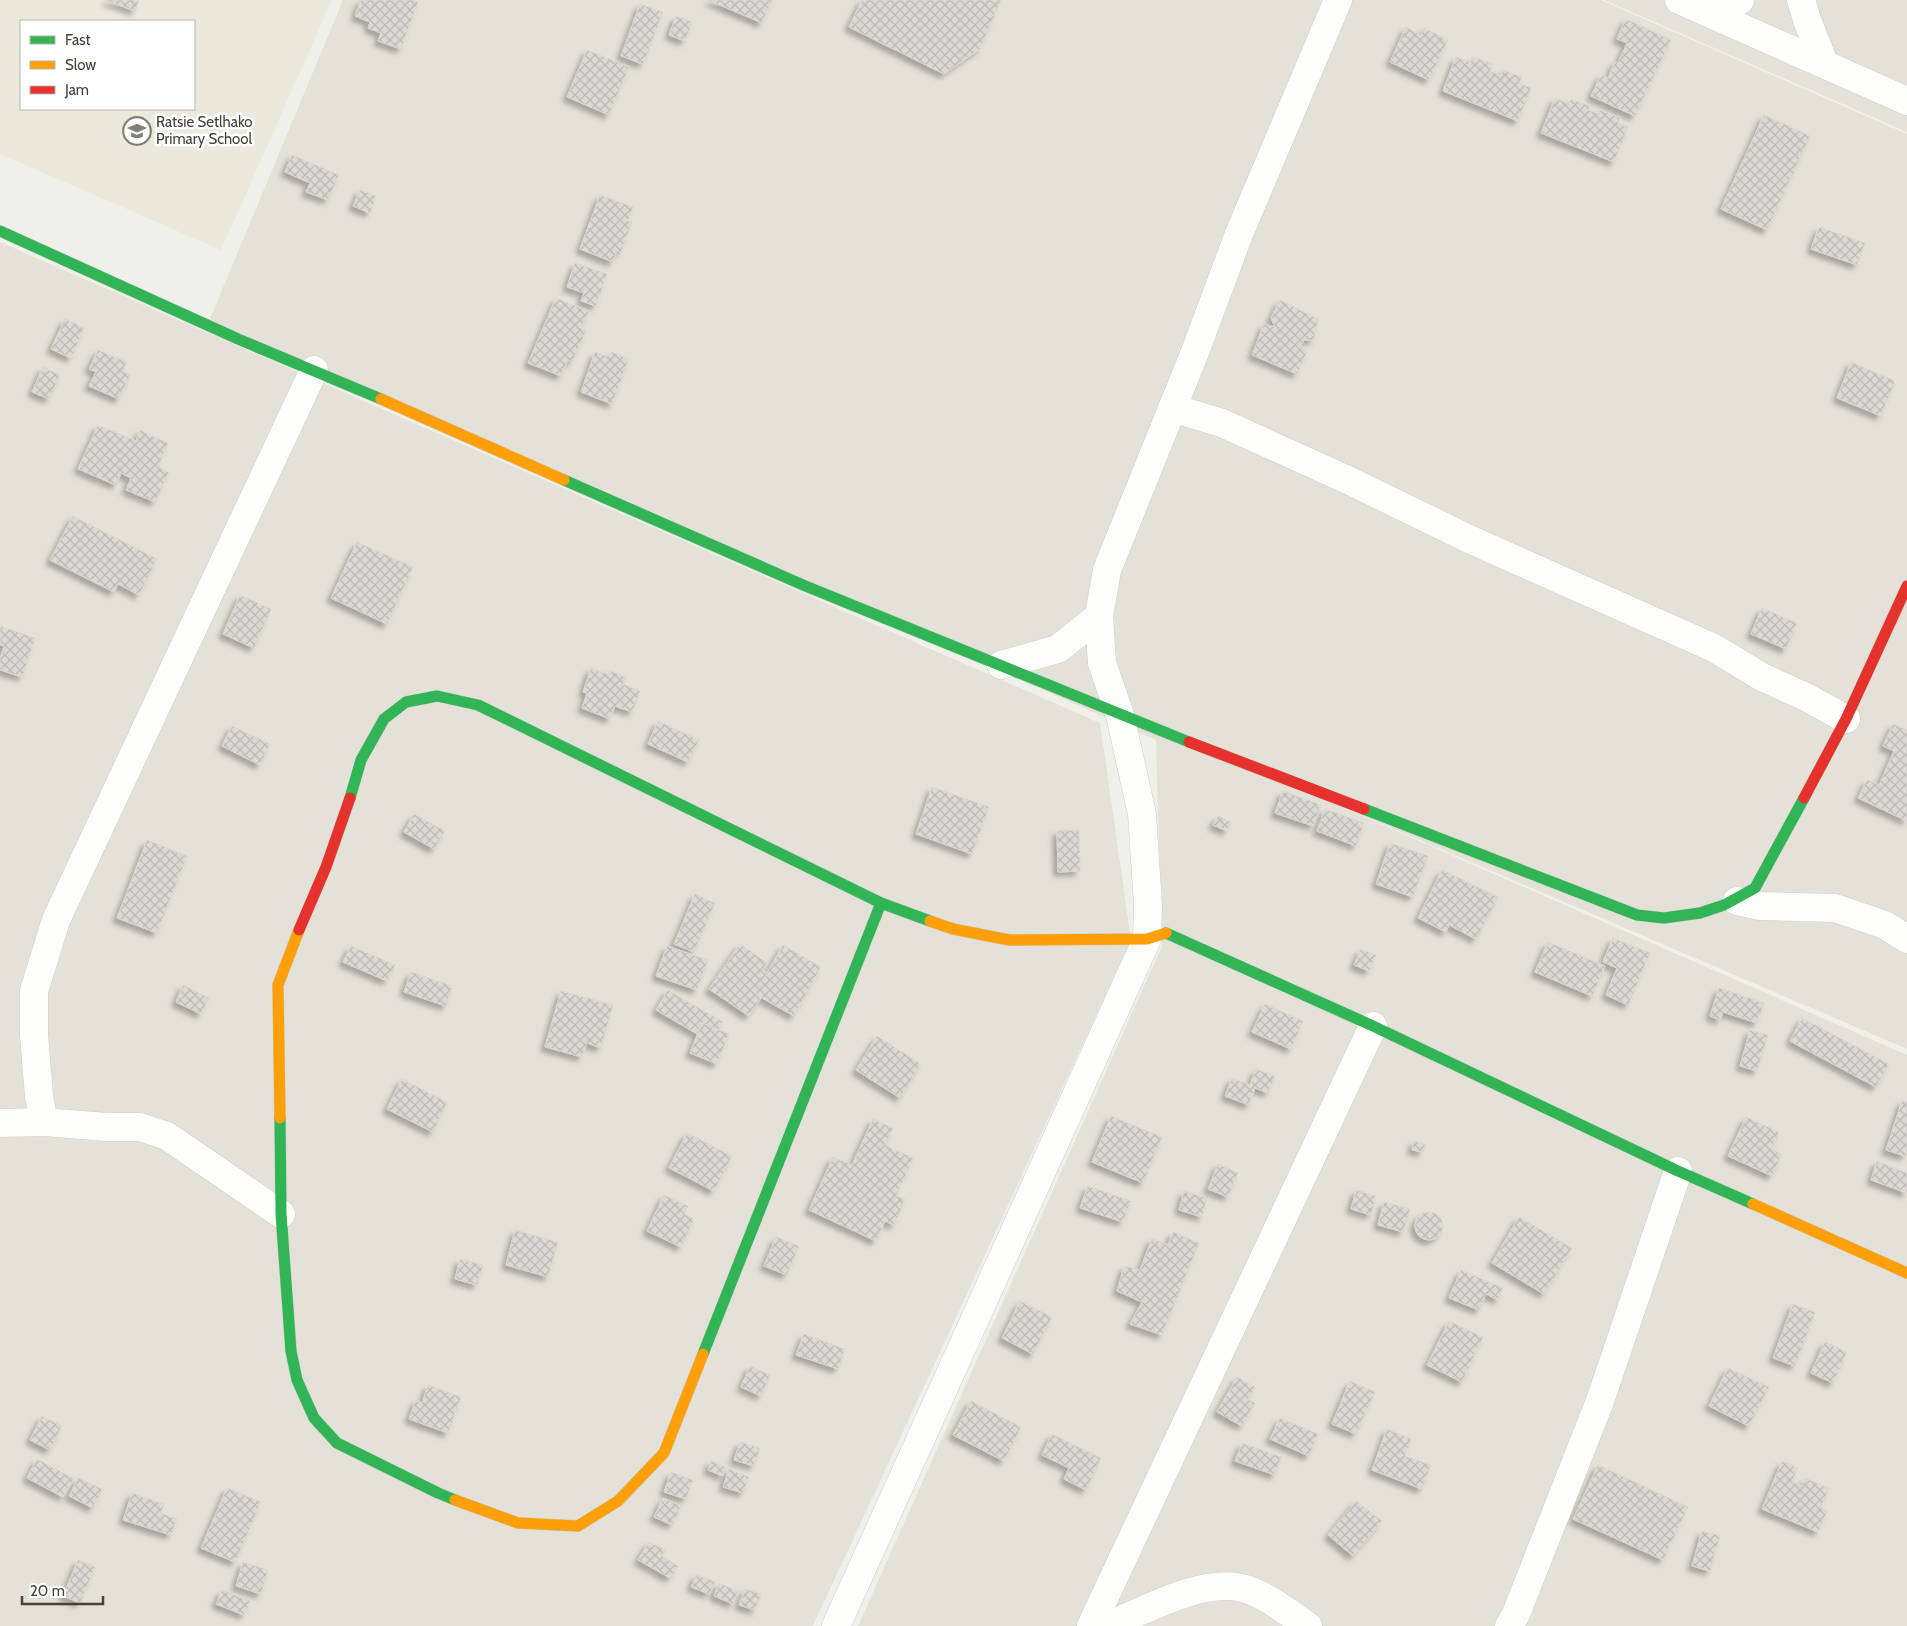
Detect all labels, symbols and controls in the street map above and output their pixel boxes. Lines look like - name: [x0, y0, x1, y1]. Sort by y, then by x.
- legend: [20, 20, 195, 110]
- text: Fast: [65, 31, 90, 49]
- text: Slow: [65, 56, 96, 74]
- text: Jam: [64, 81, 89, 99]
- place label: Ratsie Setlhako Primary School: [156, 113, 253, 148]
- school or university icon: Ratsie Setlhako Primary School: [122, 116, 152, 146]
- scale bar: [22, 1574, 104, 1606]
- text: 20 m: [30, 1582, 65, 1600]

